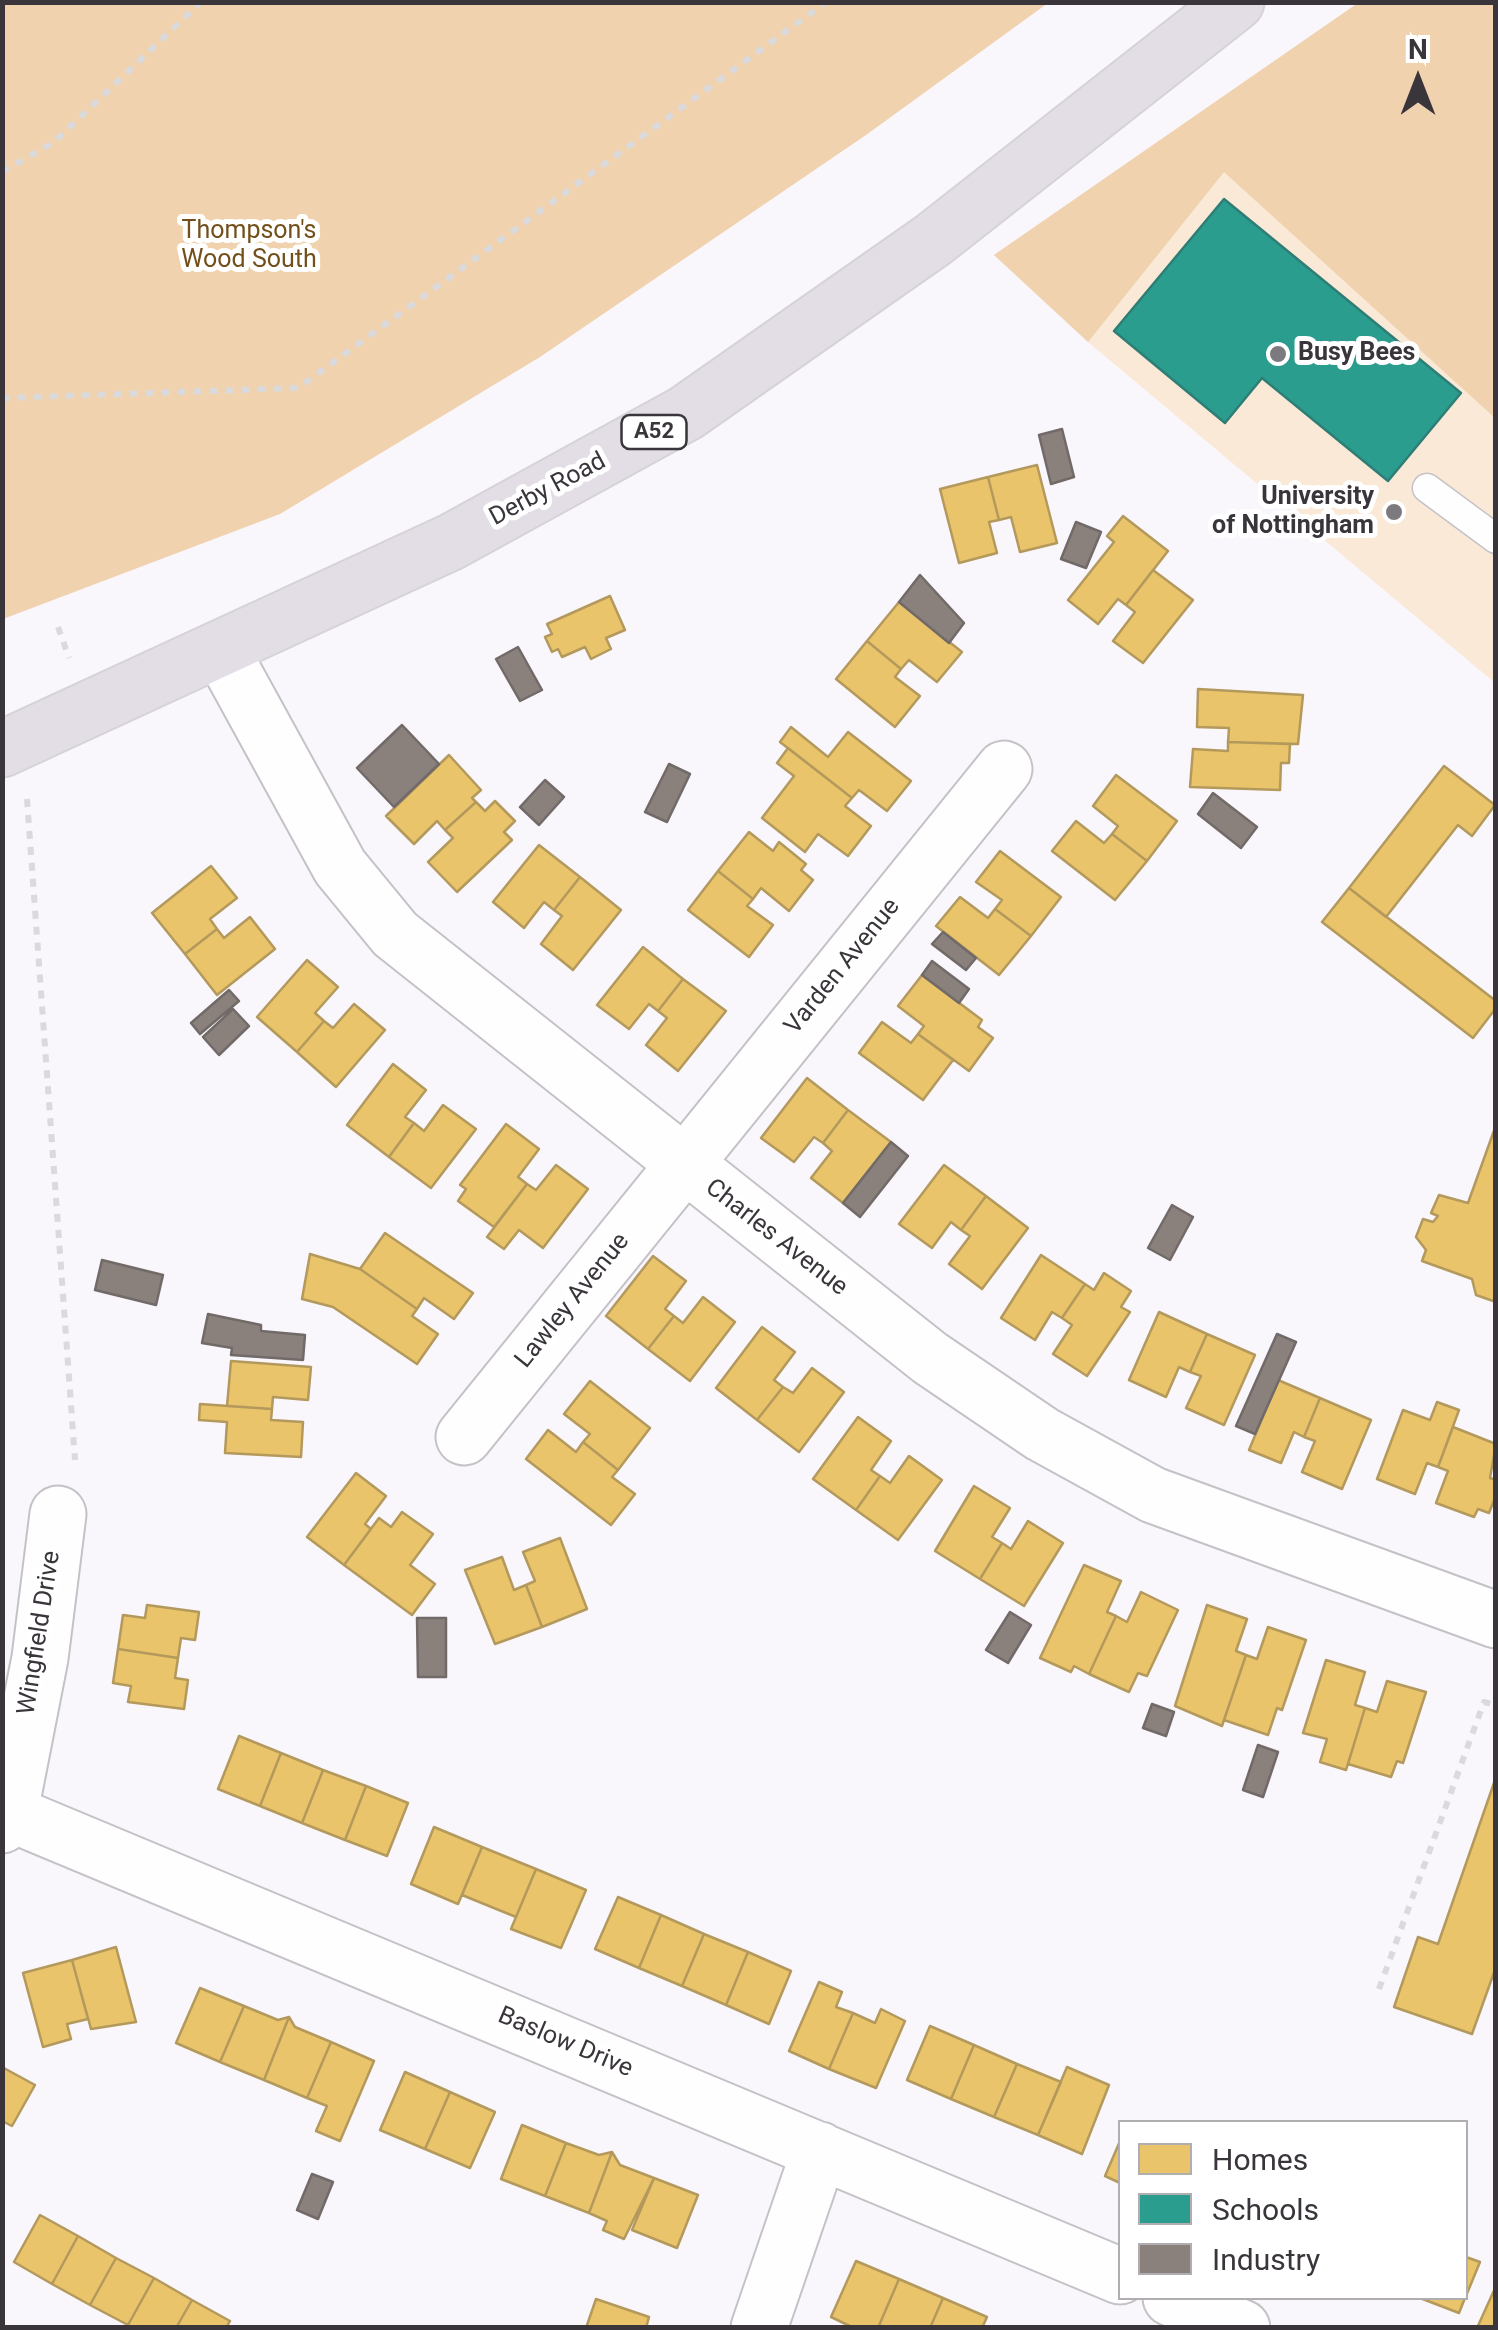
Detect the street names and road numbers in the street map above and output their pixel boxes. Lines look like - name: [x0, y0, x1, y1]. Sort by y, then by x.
- road number: A52: [622, 415, 686, 449]
- street label: Derby Road: [485, 447, 611, 533]
- street label: Varden Avenue: [779, 893, 907, 1041]
- street label: Charles Avenue: [699, 1173, 853, 1303]
- street label: Lawley Avenue: [509, 1228, 637, 1374]
- street label: Wingfield Drive: [12, 1549, 68, 1717]
- street label: Baslow Drive: [493, 2001, 637, 2085]

